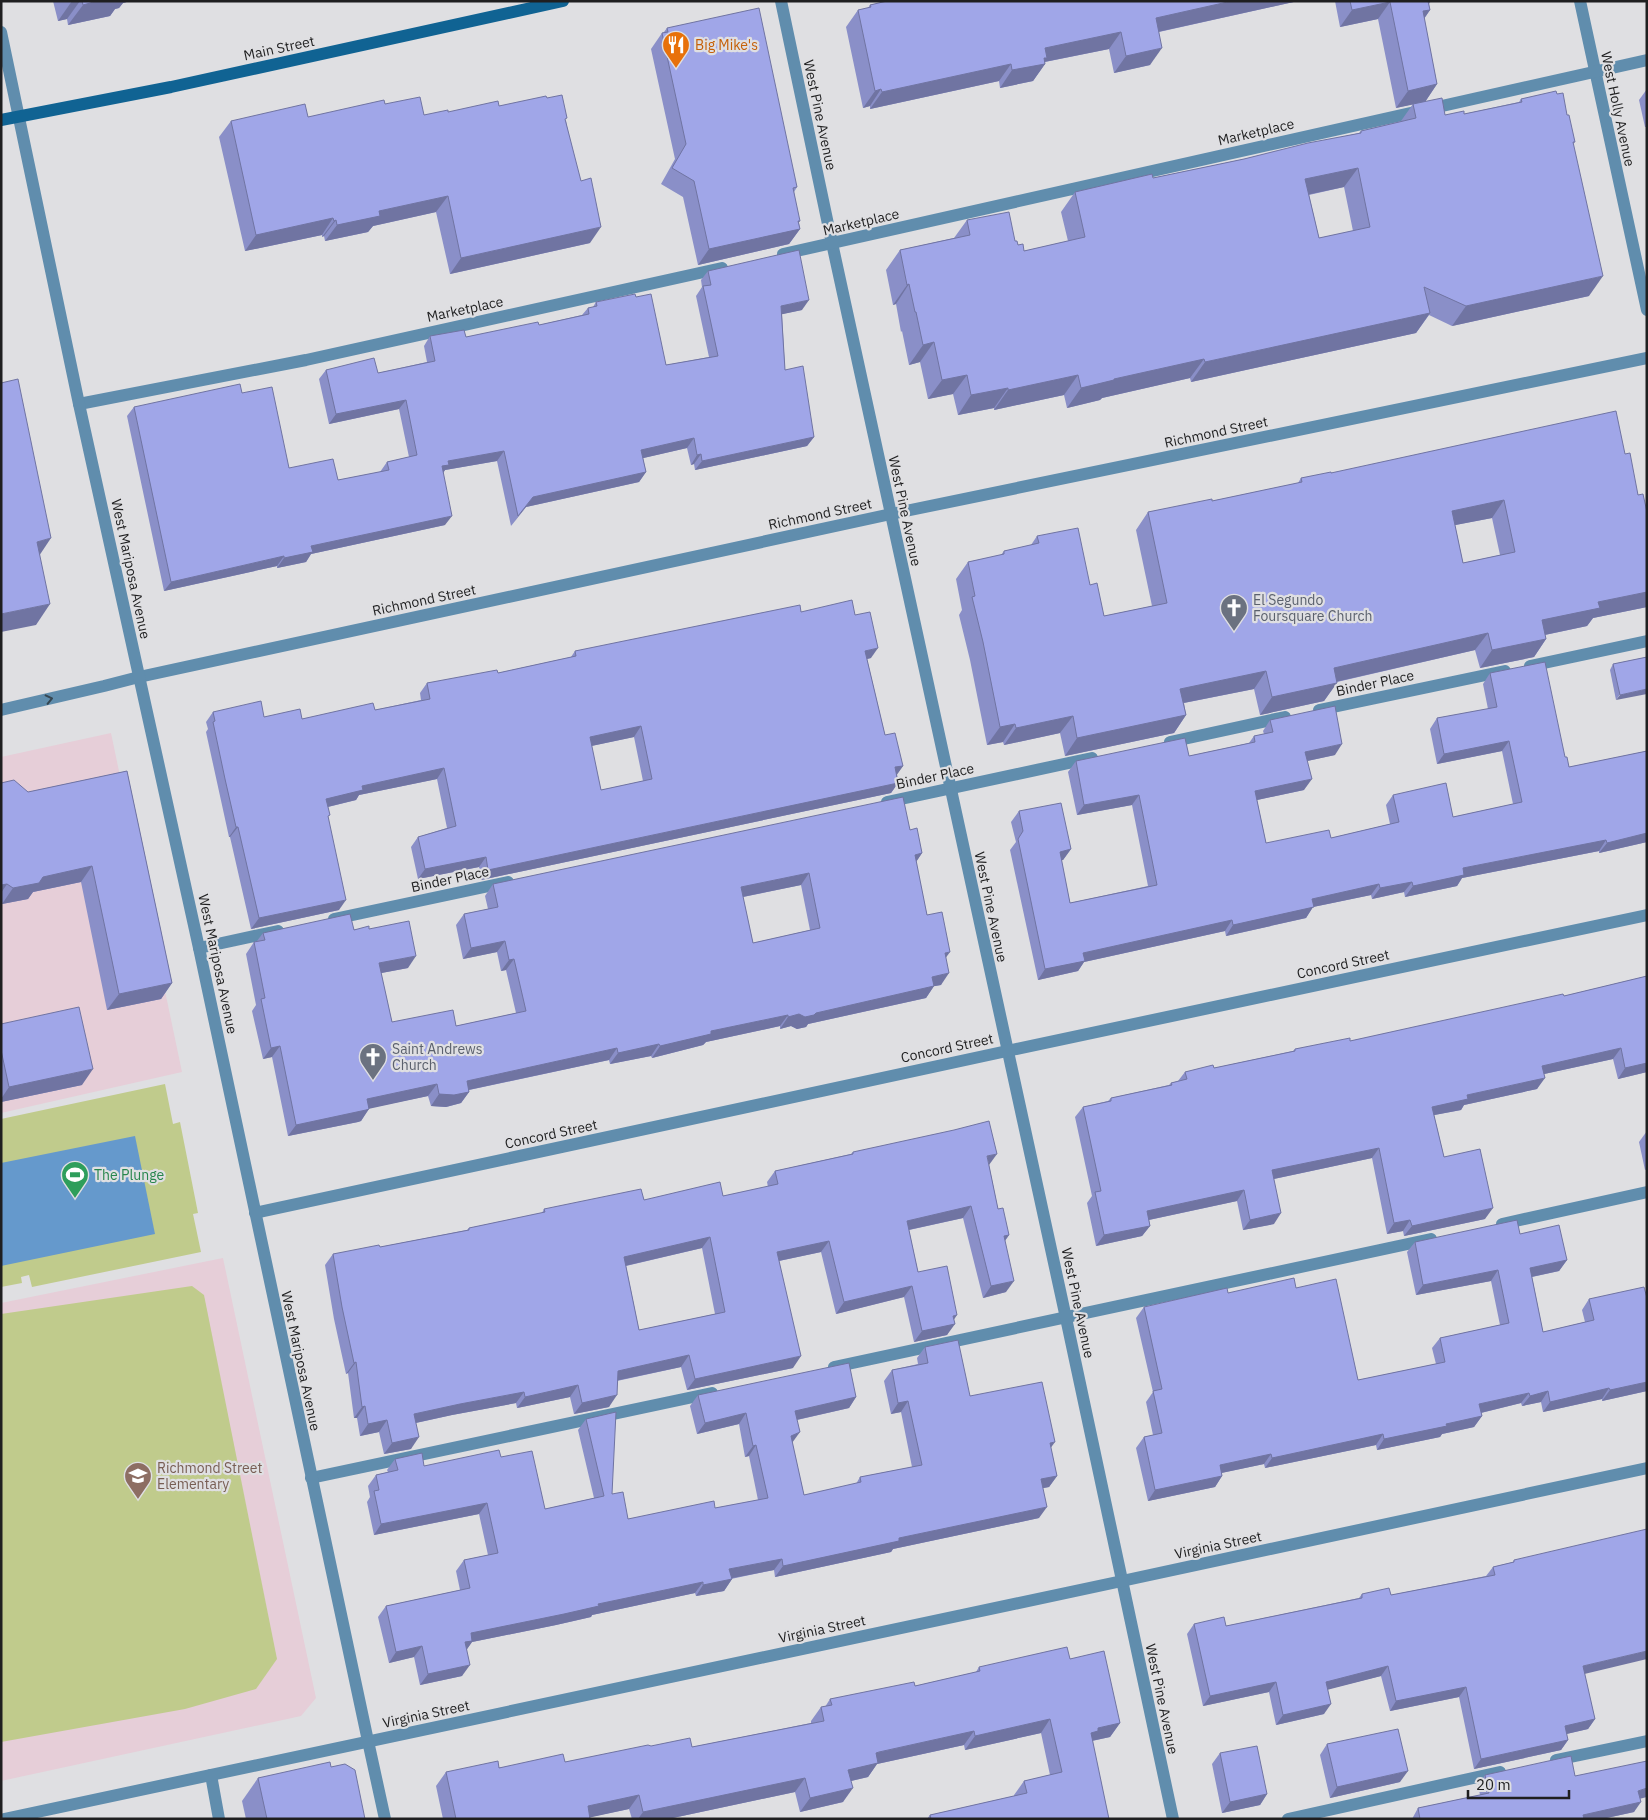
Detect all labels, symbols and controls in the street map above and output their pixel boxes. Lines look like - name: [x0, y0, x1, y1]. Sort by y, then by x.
- restaurant icon: Big Mike's: [661, 30, 691, 69]
- street label: Main Street: [242, 32, 316, 64]
- place label: Big Mike's: [695, 36, 758, 54]
- street label: West Holly Avenue: [1597, 50, 1639, 168]
- street label: West Pine Avenue: [799, 58, 841, 172]
- street label: Marketplace: [1216, 114, 1296, 150]
- street label: Marketplace: [821, 204, 901, 240]
- street label: Marketplace: [425, 292, 505, 326]
- street label: Richmond Street: [1163, 412, 1269, 452]
- street label: West Pine Avenue: [884, 454, 926, 568]
- street label: Richmond Street: [767, 494, 873, 534]
- street label: West Mariposa Avenue: [107, 497, 155, 641]
- street label: Richmond Street: [371, 580, 477, 620]
- place label: El Segundo Foursquare Church: [1253, 591, 1373, 625]
- church icon: El Segundo Foursquare Church: [1219, 593, 1249, 632]
- street label: Binder Place: [1334, 666, 1416, 700]
- one-way arrow: [44, 694, 53, 705]
- street label: Binder Place: [894, 759, 976, 793]
- street label: West Pine Avenue: [970, 850, 1012, 964]
- street label: Binder Place: [409, 862, 491, 896]
- street label: West Mariposa Avenue: [194, 892, 242, 1036]
- street label: Concord Street: [1295, 945, 1391, 983]
- street label: Concord Street: [899, 1029, 995, 1067]
- place label: Saint Andrews Church: [392, 1040, 483, 1074]
- church icon: Saint Andrews Church: [358, 1042, 388, 1081]
- street label: Concord Street: [503, 1115, 599, 1153]
- sports icon: The Plunge: [60, 1160, 90, 1199]
- place label: The Plunge: [94, 1166, 164, 1184]
- street label: West Pine Avenue: [1057, 1246, 1099, 1360]
- street label: West Mariposa Avenue: [277, 1289, 325, 1433]
- place label: Richmond Street Elementary: [157, 1459, 262, 1493]
- school or university icon: Richmond Street Elementary: [123, 1461, 153, 1500]
- street label: Virginia Street: [1173, 1527, 1263, 1563]
- street label: Virginia Street: [777, 1611, 867, 1647]
- street label: West Pine Avenue: [1141, 1642, 1183, 1756]
- street label: Virginia Street: [381, 1696, 471, 1732]
- scale bar: [1468, 1768, 1569, 1800]
- text: 20 m: [1476, 1775, 1511, 1794]

